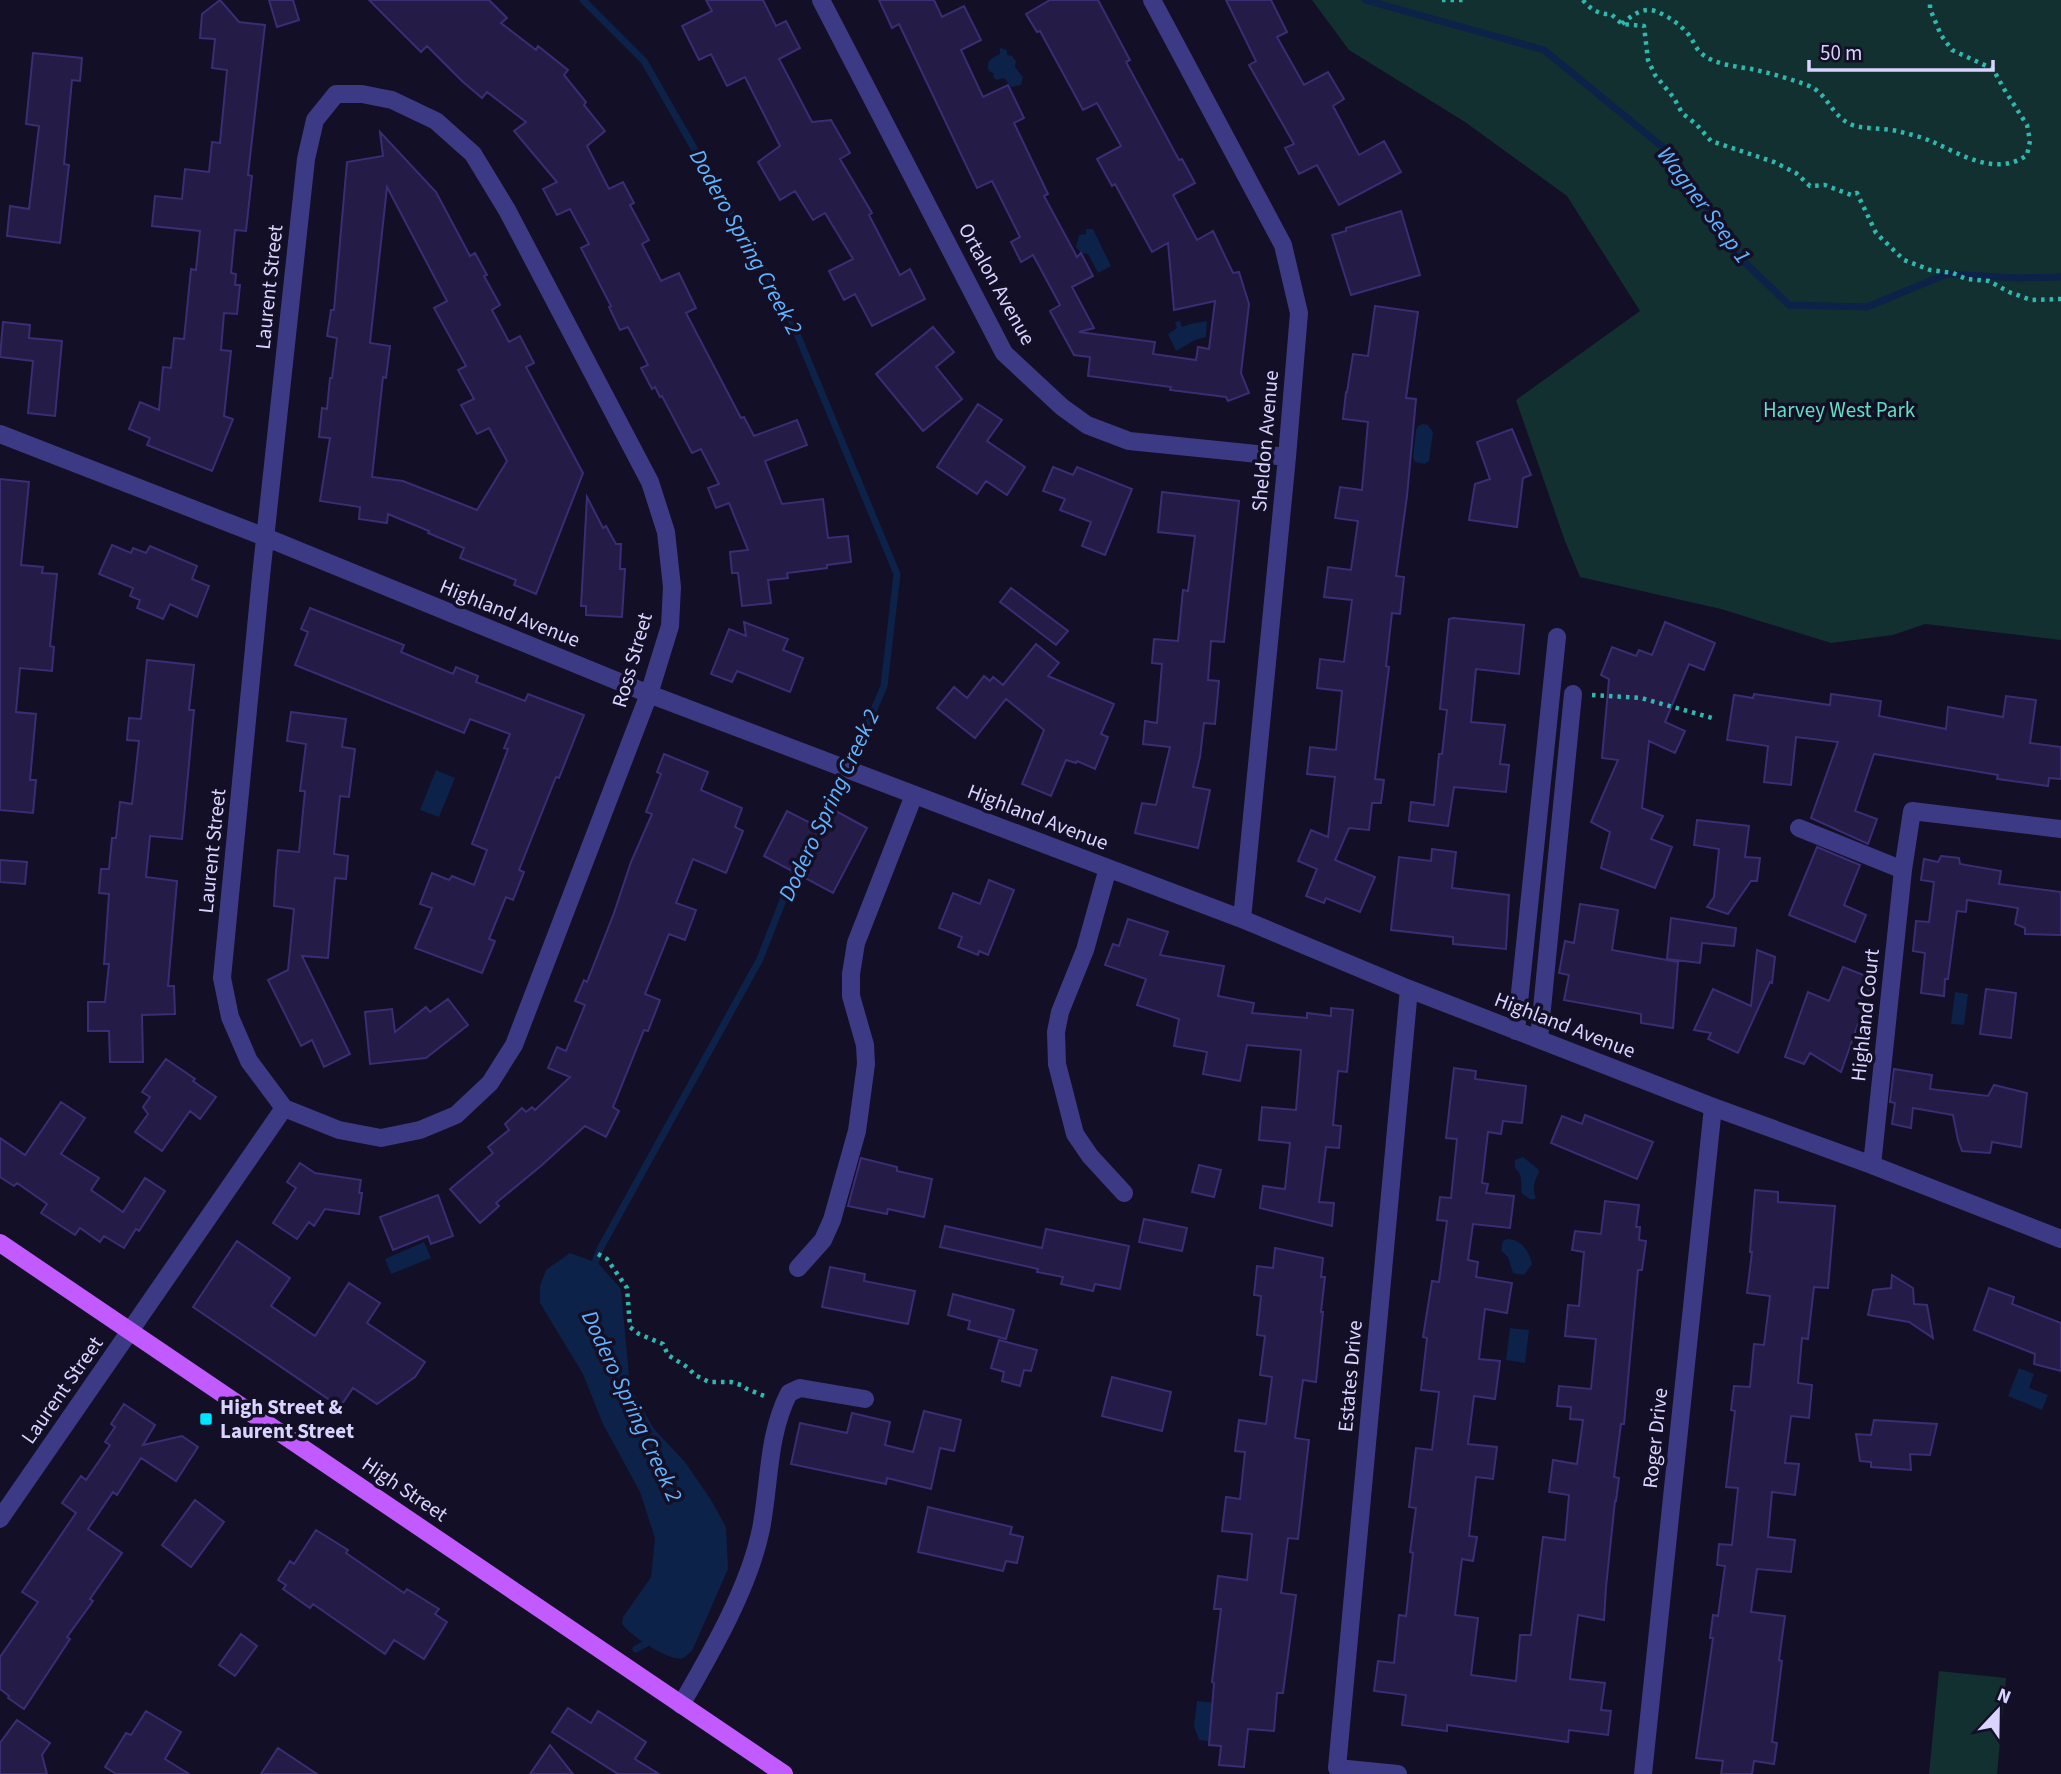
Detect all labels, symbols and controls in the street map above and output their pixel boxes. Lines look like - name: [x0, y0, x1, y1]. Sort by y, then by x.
- scale bar: [1809, 28, 1993, 72]
- text: 50 m: [1820, 38, 1862, 68]
- water label: Wagner Seep 1: [1649, 140, 1759, 270]
- water label: Dodero Spring Creek 2: [681, 143, 811, 341]
- street label: Ortalon Avenue: [951, 217, 1043, 351]
- street label: Laurent Street: [248, 223, 290, 351]
- street label: Sheldon Avenue: [1244, 369, 1286, 513]
- park label: Harvey West Park: [1763, 395, 1916, 425]
- street label: Highland Avenue: [435, 571, 585, 655]
- street label: Ross Street: [604, 609, 660, 711]
- water label: Dodero Spring Creek 2: [770, 704, 888, 906]
- street label: Highland Avenue: [963, 776, 1113, 858]
- street label: Laurent Street: [191, 787, 233, 915]
- street label: Highland Court: [1843, 947, 1887, 1083]
- street label: Highland Avenue: [1490, 984, 1640, 1066]
- water label: Dodero Spring Creek 2: [573, 1305, 691, 1507]
- street label: Estates Drive: [1330, 1319, 1370, 1433]
- street label: Laurent Street: [14, 1330, 110, 1450]
- street label: Roger Drive: [1635, 1386, 1675, 1490]
- place label: High Street & Laurent Street: [220, 1392, 354, 1446]
- marker: High Street & Laurent Street: [198, 1411, 214, 1427]
- street label: High Street: [356, 1449, 454, 1529]
- north arrow: [1963, 1676, 2033, 1746]
- text: N: [1993, 1682, 2015, 1712]

